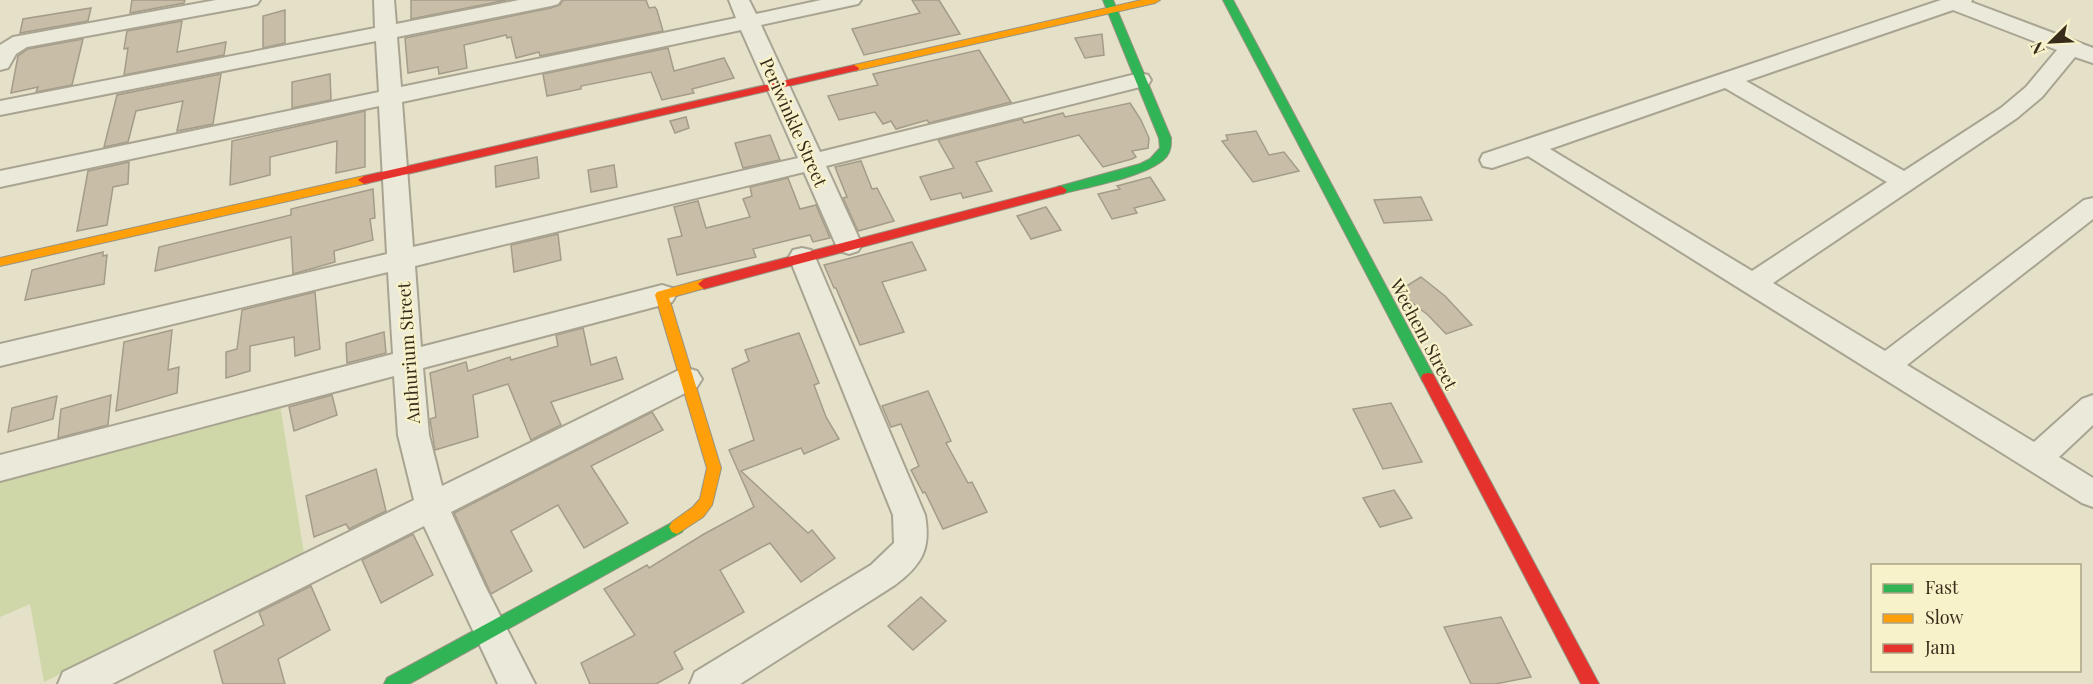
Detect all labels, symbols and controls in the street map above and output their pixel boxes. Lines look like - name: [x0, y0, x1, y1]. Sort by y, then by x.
- north arrow: [2021, 12, 2081, 72]
- text: N: [2025, 38, 2049, 58]
- street label: Periwinkle Street: [755, 54, 833, 191]
- street label: Weehem Street: [1384, 274, 1463, 394]
- street label: Anthurium Street: [391, 281, 425, 426]
- legend: [1871, 564, 2081, 672]
- text: Fast: [1925, 575, 1959, 599]
- text: Slow: [1925, 605, 1963, 629]
- text: Jam: [1924, 635, 1955, 659]

